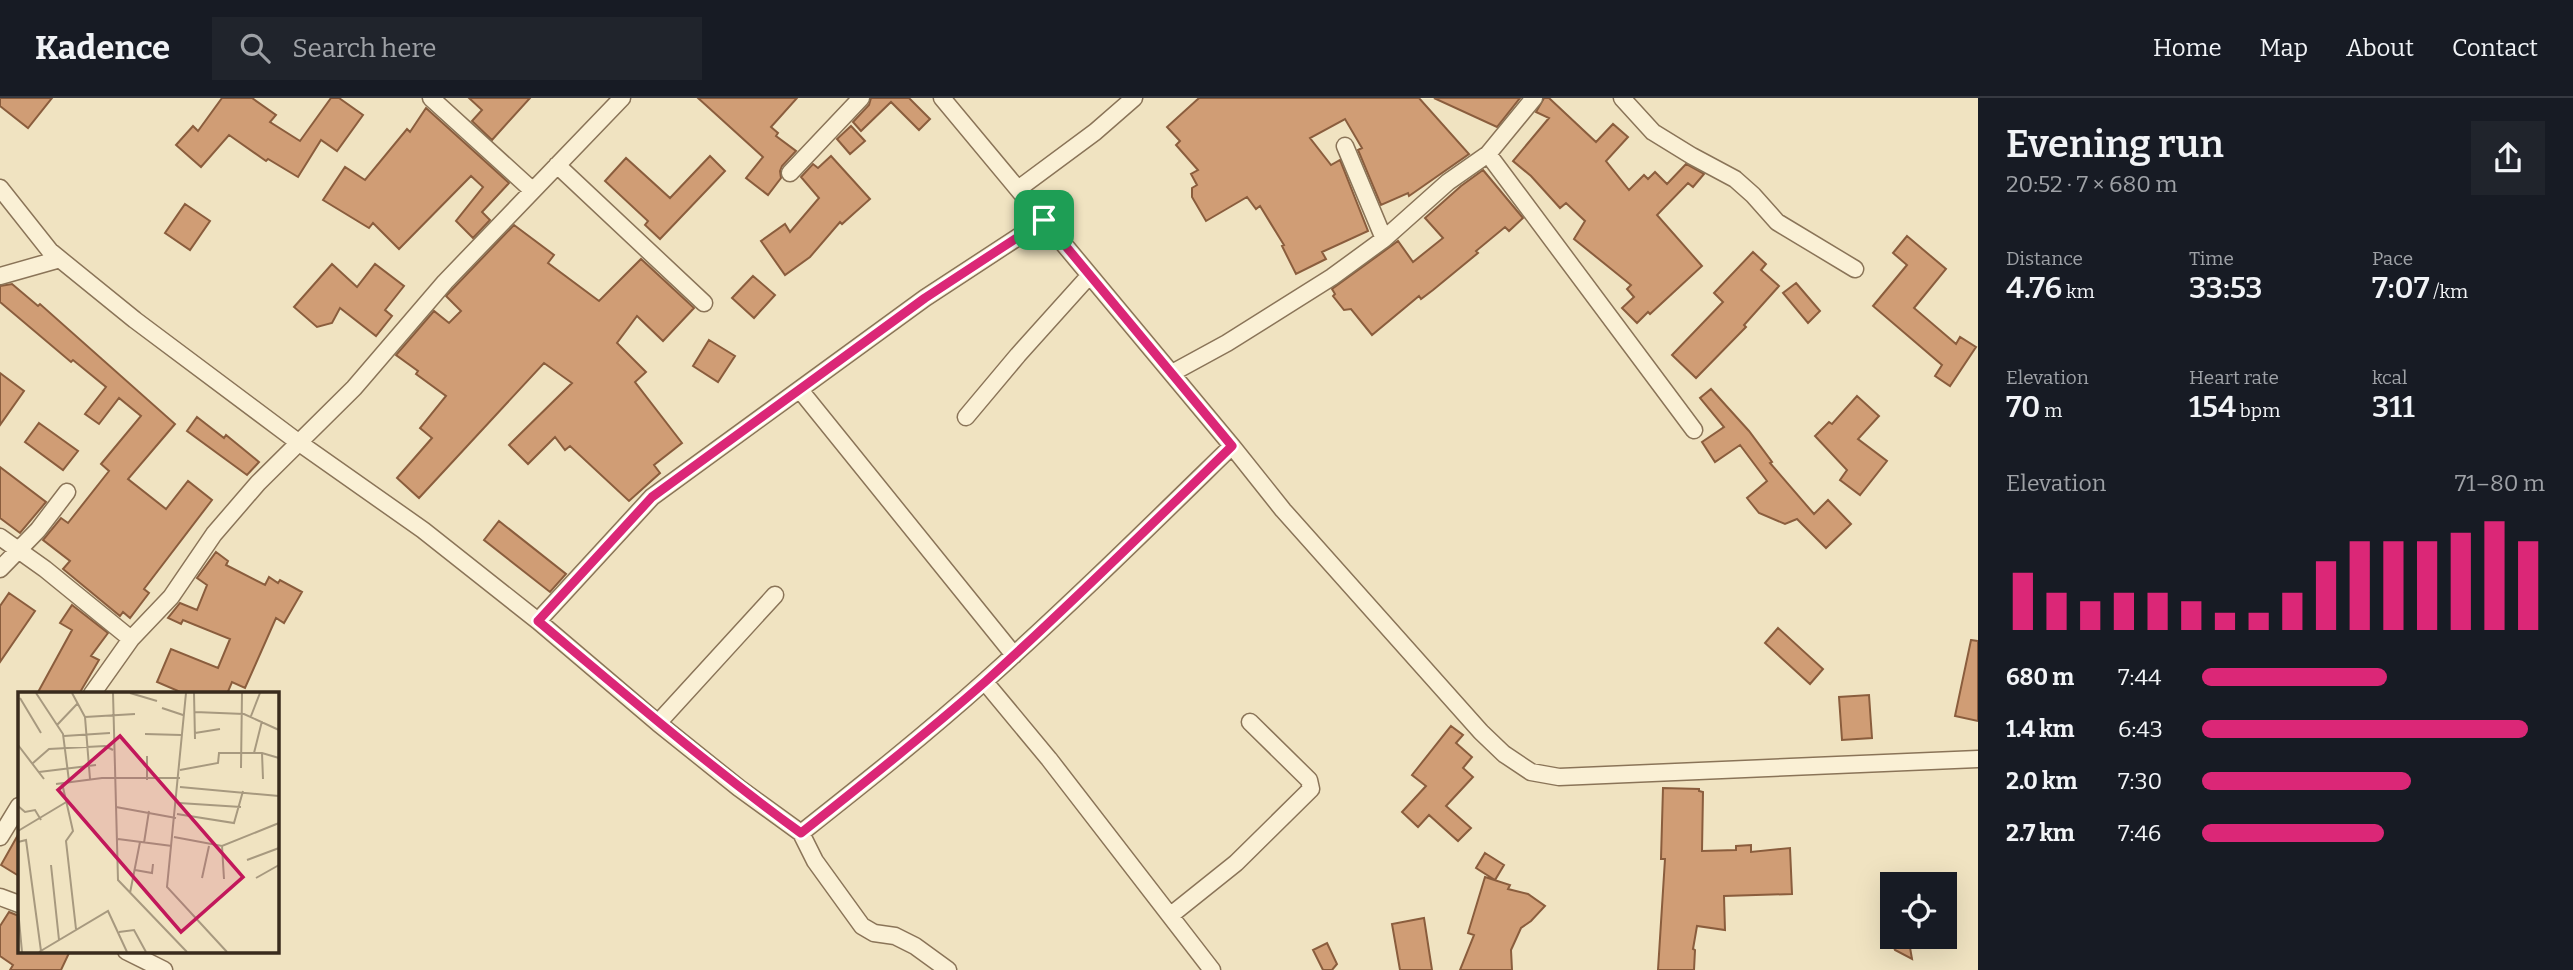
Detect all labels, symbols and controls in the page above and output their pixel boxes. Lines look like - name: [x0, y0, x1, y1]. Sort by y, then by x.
- search box: [212, 17, 702, 80]
- text: Kadence: [35, 28, 170, 68]
- icon: search: [236, 29, 274, 67]
- text: Search here: [292, 33, 437, 64]
- text: Home: [2153, 34, 2222, 62]
- text: Map: [2260, 34, 2308, 62]
- text: About: [2346, 34, 2414, 62]
- text: Contact: [2452, 34, 2538, 62]
- text: Evening run: [2006, 121, 2224, 167]
- button: share: [2471, 121, 2545, 195]
- text: 20:52 · 7 × 680 m: [2006, 170, 2178, 198]
- pin: [1014, 190, 1074, 250]
- icon: arrive: [1025, 201, 1063, 239]
- text: Distance: [2006, 247, 2083, 270]
- text: Time: [2189, 247, 2234, 270]
- text: Pace: [2372, 247, 2413, 270]
- text: 4.76: [2006, 270, 2062, 306]
- text: 33:53: [2189, 270, 2262, 306]
- text: 7:07: [2372, 270, 2429, 306]
- text: km: [2062, 280, 2095, 303]
- text: /km: [2429, 280, 2468, 303]
- text: Elevation: [2006, 366, 2089, 389]
- text: Heart rate: [2189, 366, 2279, 389]
- text: kcal: [2372, 366, 2407, 389]
- text: 70: [2006, 389, 2040, 425]
- text: 154: [2189, 389, 2236, 425]
- text: 311: [2372, 389, 2415, 425]
- text: m: [2040, 399, 2062, 422]
- text: bpm: [2236, 399, 2280, 422]
- text: Elevation: [2006, 469, 2106, 497]
- text: 71–80 m: [2455, 469, 2545, 497]
- text: 680 m: [2006, 663, 2074, 691]
- text: 7:44: [2118, 663, 2161, 691]
- inset map: [18, 692, 278, 953]
- text: 1.4 km: [2006, 715, 2074, 743]
- text: 6:43: [2118, 715, 2163, 743]
- text: 2.0 km: [2006, 767, 2077, 795]
- text: 7:30: [2118, 767, 2162, 795]
- text: 2.7 km: [2006, 819, 2075, 847]
- text: 7:46: [2118, 819, 2161, 847]
- map controls: [1880, 872, 1957, 949]
- button: locate: [1880, 872, 1957, 949]

